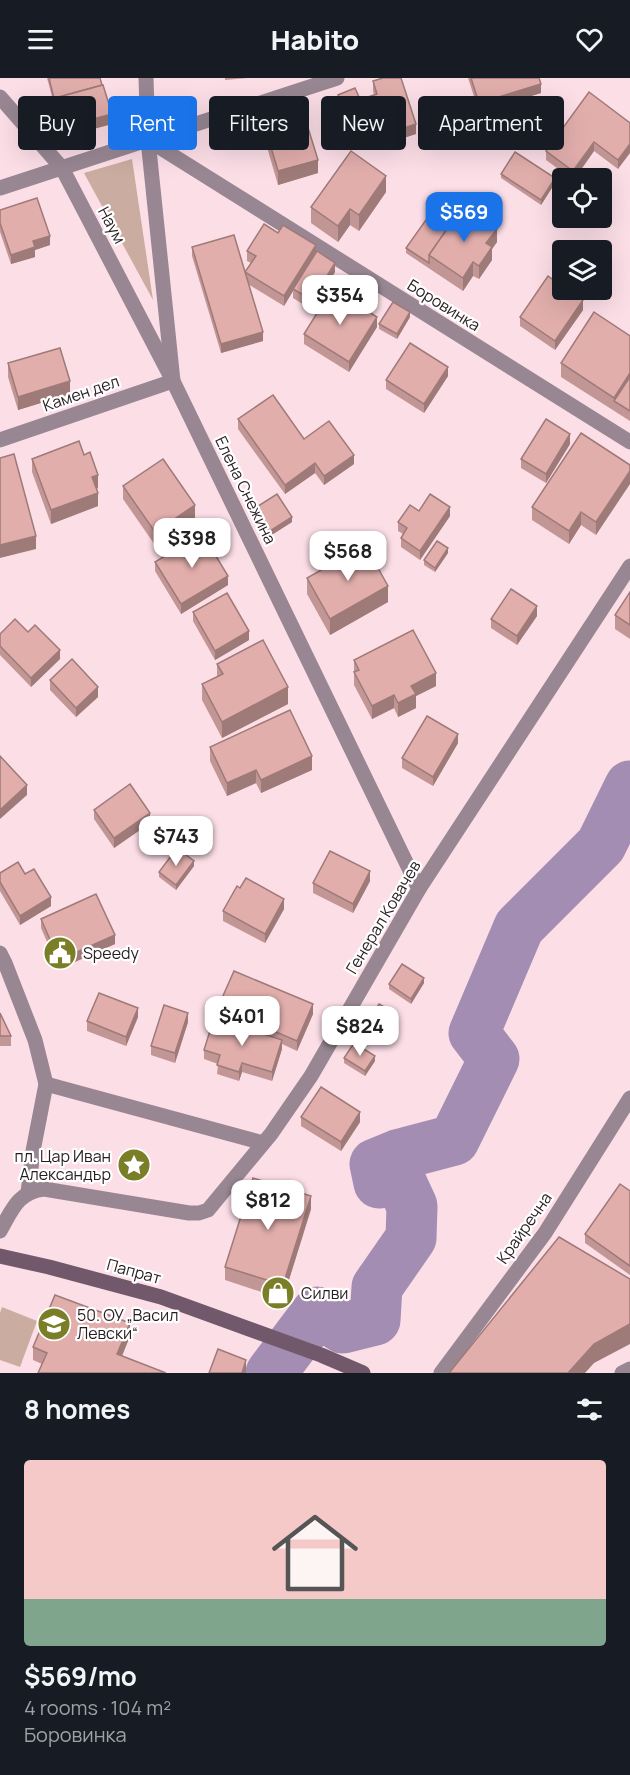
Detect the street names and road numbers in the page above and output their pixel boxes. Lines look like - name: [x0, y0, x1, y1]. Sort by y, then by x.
- street label: Наум: [93, 203, 131, 247]
- street label: Боровинка: [403, 274, 485, 336]
- street label: Камен дел: [40, 370, 122, 416]
- street label: Елена Снежина: [210, 432, 282, 548]
- street label: Генерал Ковачев: [340, 856, 426, 978]
- street label: Крайречна: [491, 1188, 557, 1268]
- street label: Папрат: [104, 1253, 164, 1289]

